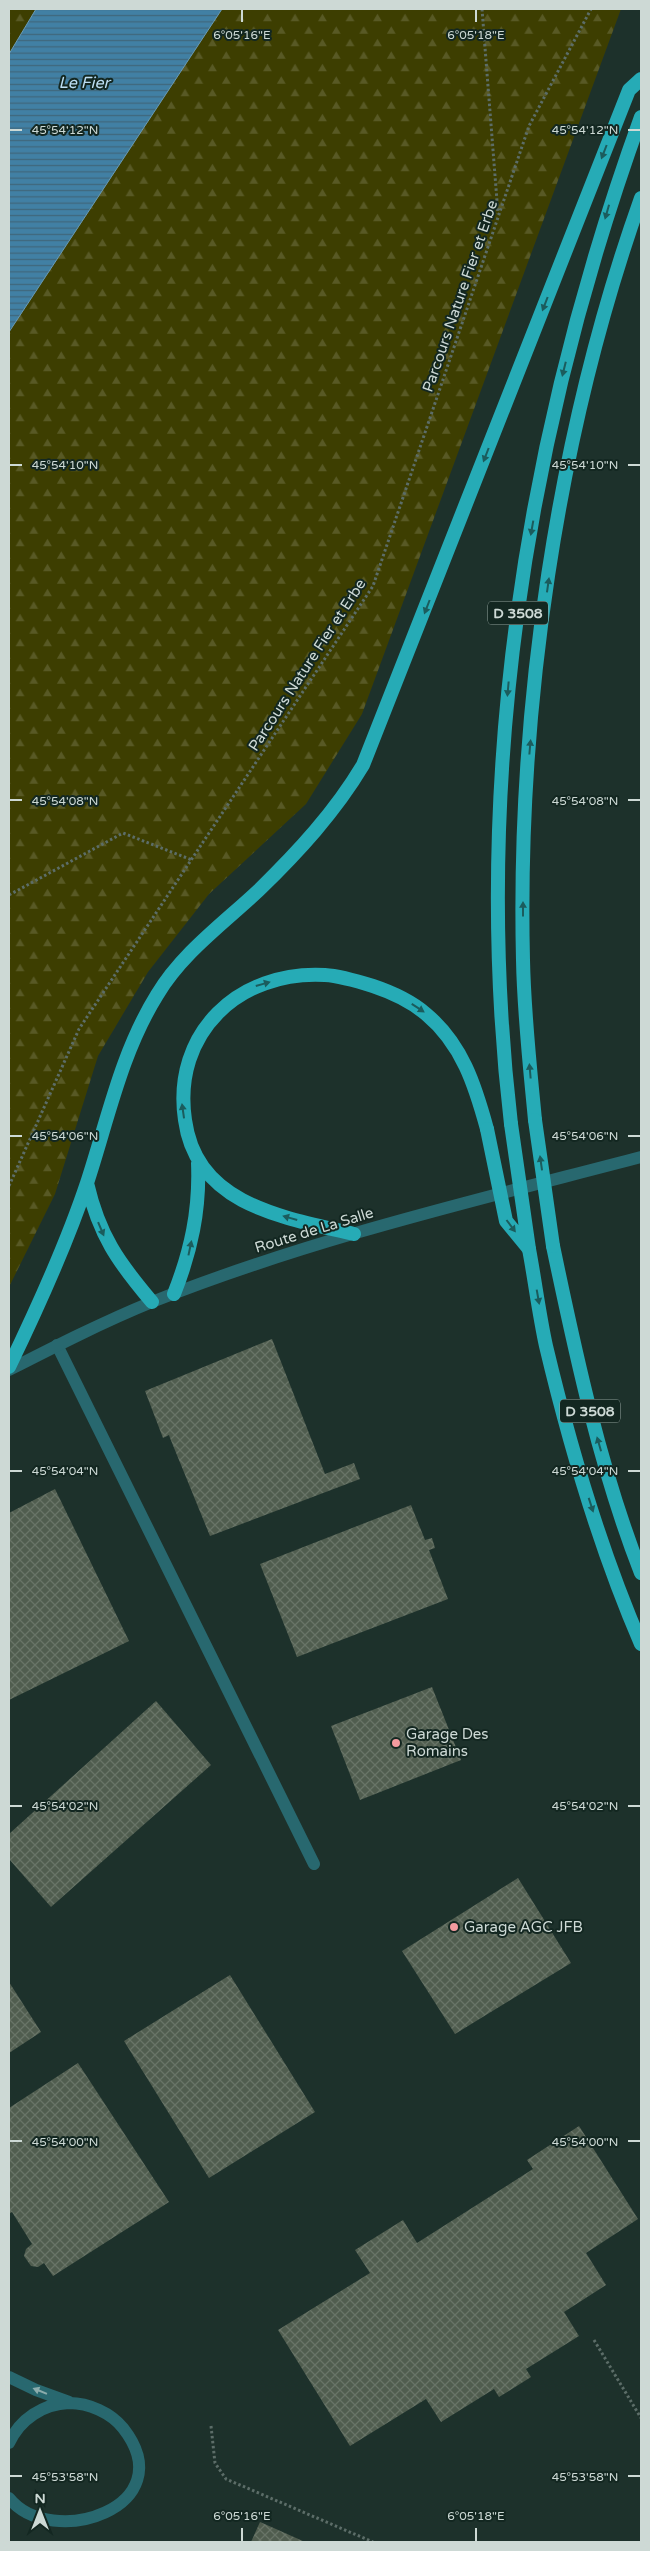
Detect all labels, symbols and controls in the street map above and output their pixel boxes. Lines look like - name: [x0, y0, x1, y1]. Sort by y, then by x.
- text: 6°05'16"E: [213, 28, 271, 42]
- text: 6°05'18"E: [447, 28, 505, 42]
- water label: Le Fier: [58, 73, 111, 93]
- text: 45°54'12"N: [32, 123, 98, 137]
- text: 45°54'12"N: [552, 123, 618, 137]
- one-way arrow: [600, 145, 608, 159]
- street label: Parcours Nature Fier et Erbe: [419, 198, 501, 394]
- one-way arrow: [603, 205, 611, 220]
- one-way arrow: [541, 296, 548, 311]
- one-way arrow: [559, 361, 567, 376]
- one-way arrow: [482, 448, 490, 463]
- text: 45°54'10"N: [32, 458, 98, 472]
- text: 45°54'10"N: [552, 458, 618, 472]
- one-way arrow: [527, 521, 535, 537]
- street label: Parcours Nature Fier et Erbe: [244, 575, 370, 755]
- one-way arrow: [544, 577, 552, 593]
- one-way arrow: [423, 599, 430, 614]
- road number: D 3508: [488, 602, 548, 624]
- one-way arrow: [504, 681, 512, 697]
- one-way arrow: [526, 738, 534, 754]
- text: 45°54'08"N: [32, 794, 98, 808]
- text: 45°54'08"N: [552, 794, 618, 808]
- one-way arrow: [519, 901, 527, 917]
- one-way arrow: [256, 980, 271, 988]
- one-way arrow: [411, 1003, 425, 1013]
- one-way arrow: [526, 1063, 534, 1079]
- one-way arrow: [179, 1103, 187, 1119]
- text: 45°54'06"N: [32, 1129, 98, 1143]
- text: 45°54'06"N: [552, 1129, 618, 1143]
- one-way arrow: [537, 1155, 545, 1171]
- street label: Route de La Salle: [252, 1203, 376, 1257]
- one-way arrow: [282, 1213, 297, 1221]
- one-way arrow: [506, 1219, 516, 1233]
- one-way arrow: [98, 1222, 106, 1236]
- one-way arrow: [186, 1241, 194, 1256]
- one-way arrow: [534, 1289, 542, 1305]
- road number: D 3508: [560, 1400, 620, 1422]
- one-way arrow: [594, 1436, 602, 1451]
- text: 45°54'04"N: [32, 1464, 98, 1478]
- text: 45°54'04"N: [552, 1464, 618, 1478]
- one-way arrow: [587, 1498, 595, 1513]
- place label: Garage Des Romains: [406, 1725, 489, 1760]
- marker: Garage Des Romains: [390, 1737, 402, 1749]
- text: 45°54'02"N: [32, 1799, 98, 1813]
- text: 45°54'02"N: [552, 1799, 618, 1813]
- place label: Garage AGC JFB: [464, 1918, 583, 1936]
- marker: Garage AGC JFB: [448, 1921, 460, 1933]
- text: 45°54'00"N: [32, 2135, 98, 2149]
- text: 45°54'00"N: [552, 2135, 618, 2149]
- one-way arrow: [32, 2387, 47, 2395]
- text: 45°53'58"N: [32, 2470, 98, 2484]
- text: 45°53'58"N: [552, 2470, 618, 2484]
- north arrow: [15, 2486, 65, 2536]
- text: N: [34, 2490, 46, 2507]
- text: 6°05'16"E: [213, 2509, 271, 2523]
- text: 6°05'18"E: [447, 2509, 505, 2523]

